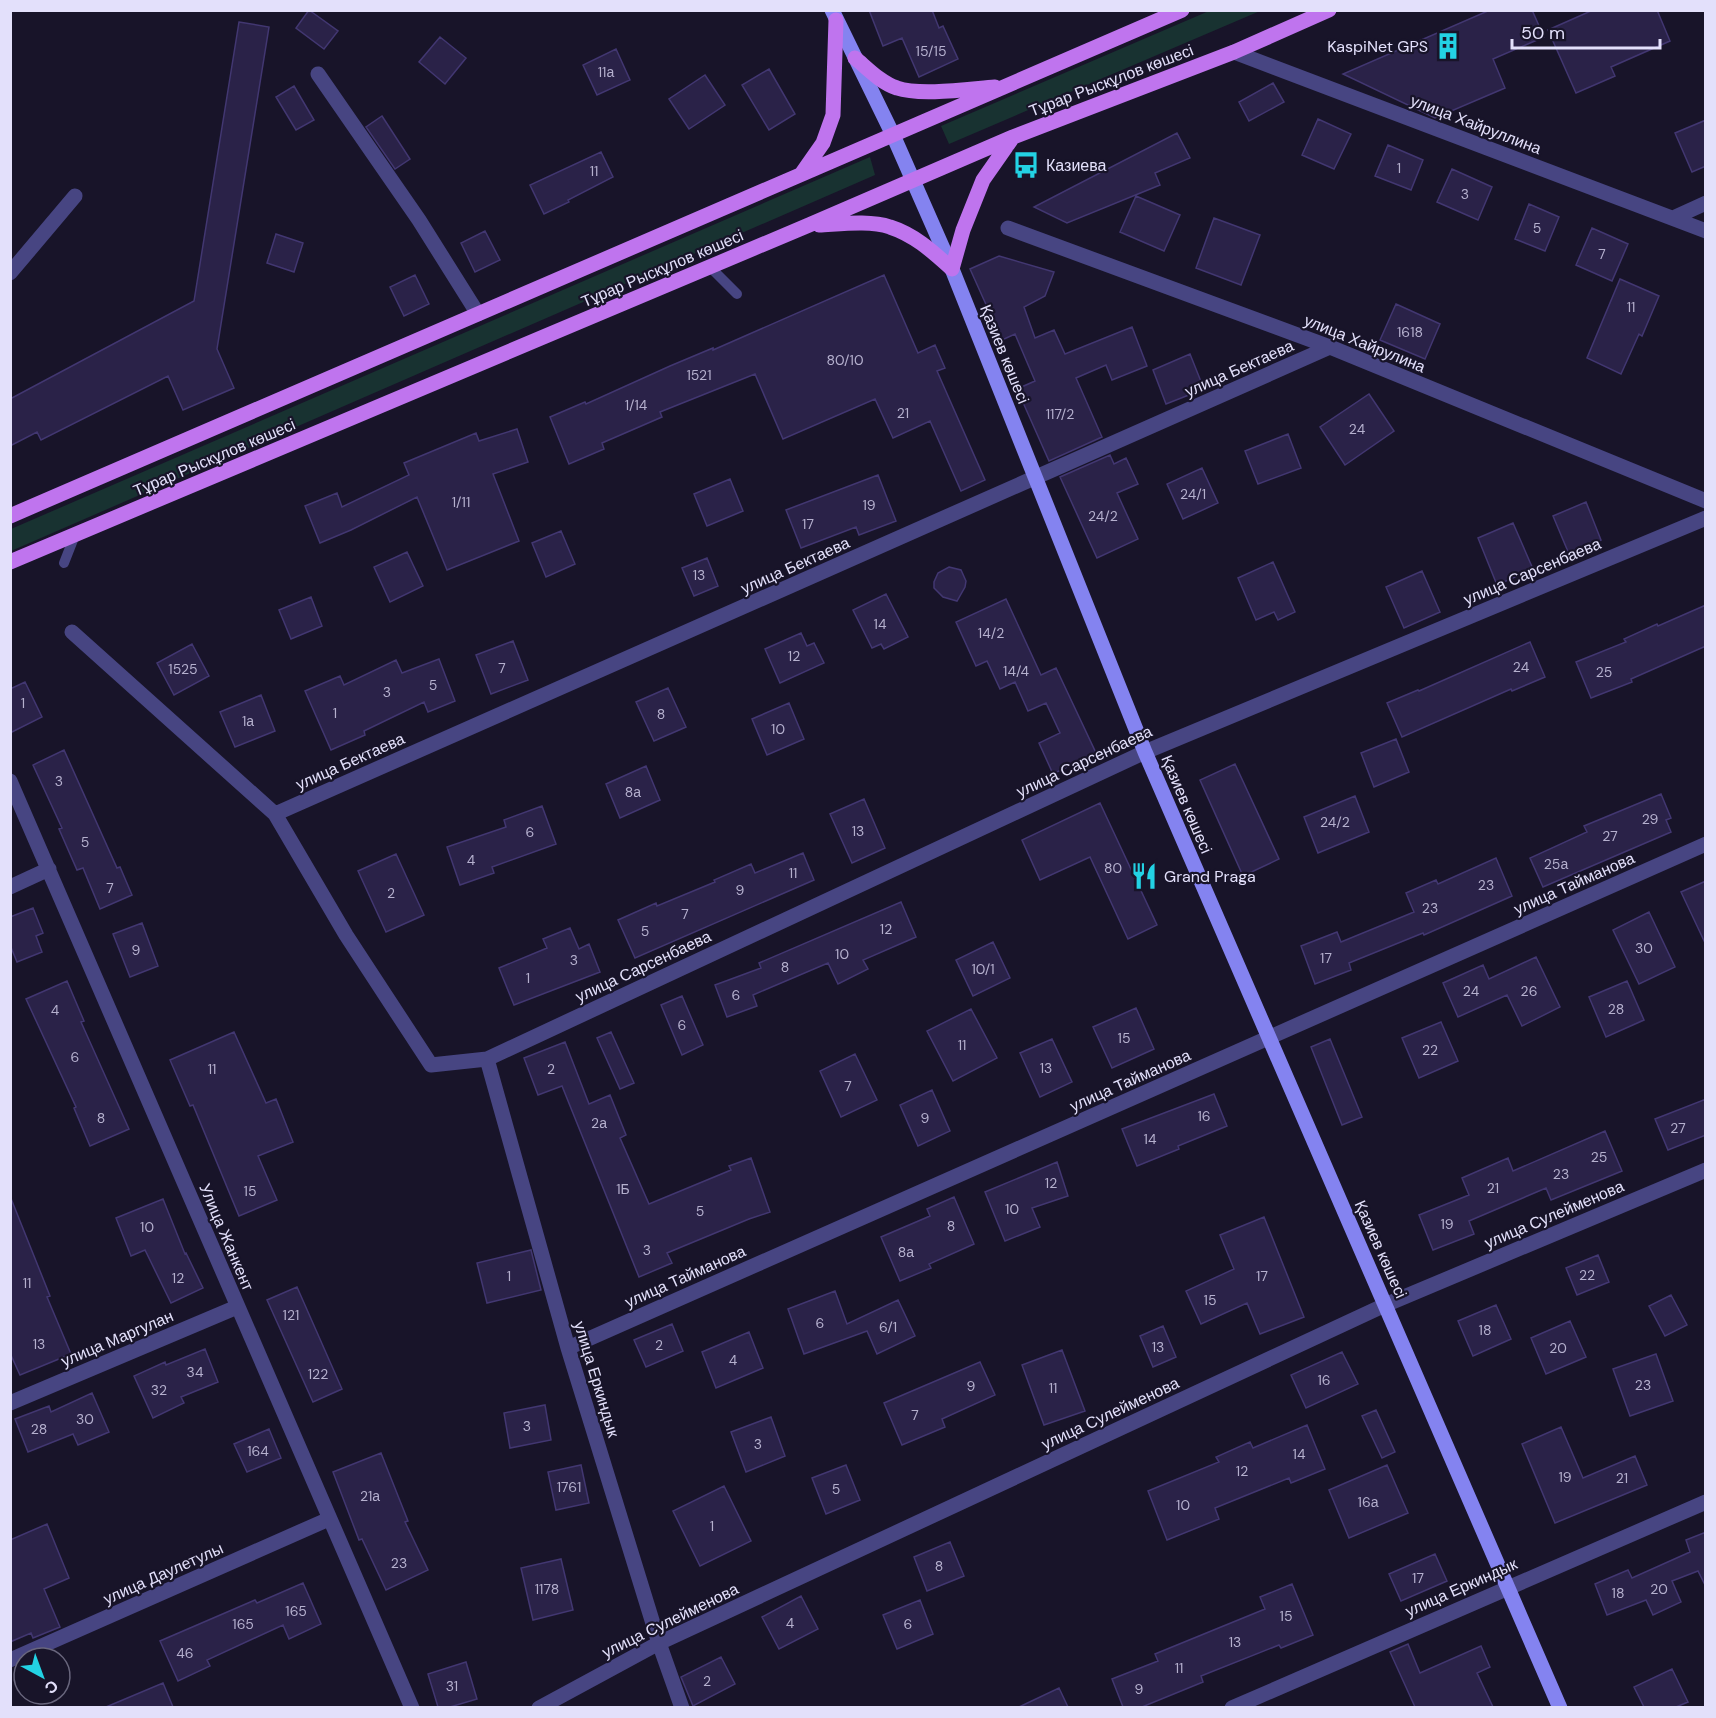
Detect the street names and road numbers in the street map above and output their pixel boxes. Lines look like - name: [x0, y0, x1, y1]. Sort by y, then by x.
- street label: Тұрар Рыскұлов көшесі: [1026, 39, 1196, 121]
- street label: улица Хайруллина: [1407, 90, 1544, 159]
- street label: Тұрар Рыскұлов көшесі: [578, 225, 747, 312]
- street label: Қазиев көшесі: [975, 302, 1034, 407]
- street label: улица Хайрулина: [1301, 310, 1429, 377]
- street label: улица Бектаева: [1181, 335, 1297, 402]
- street label: Тұрар Рыскұлов көшесі: [130, 414, 299, 501]
- street label: улица Бектаева: [737, 532, 853, 599]
- street label: улица Сарсенбаева: [1460, 533, 1604, 610]
- street label: улица Сарсенбаева: [1013, 721, 1155, 802]
- street label: улица Бектаева: [292, 728, 408, 795]
- street label: Қазиев көшесі: [1156, 752, 1217, 857]
- street label: улица Тайманова: [1511, 847, 1638, 919]
- street label: улица Сарсенбаева: [572, 926, 714, 1007]
- street label: улица Тайманова: [1067, 1044, 1194, 1116]
- street label: улица Сулейменова: [1481, 1176, 1627, 1253]
- street label: Улица Жанкент: [194, 1180, 259, 1295]
- street label: Қазиев көшесі: [1350, 1197, 1412, 1302]
- street label: улица Тайманова: [622, 1240, 749, 1312]
- street label: улица Маргулан: [58, 1305, 177, 1372]
- street label: улица Еркиндык: [569, 1318, 624, 1441]
- street label: улица Сулейменова: [1038, 1372, 1182, 1455]
- street label: улица Даулетулы: [100, 1538, 226, 1609]
- street label: улица Еркиндык: [1402, 1553, 1521, 1622]
- street label: улица Сулейменова: [598, 1578, 742, 1663]

